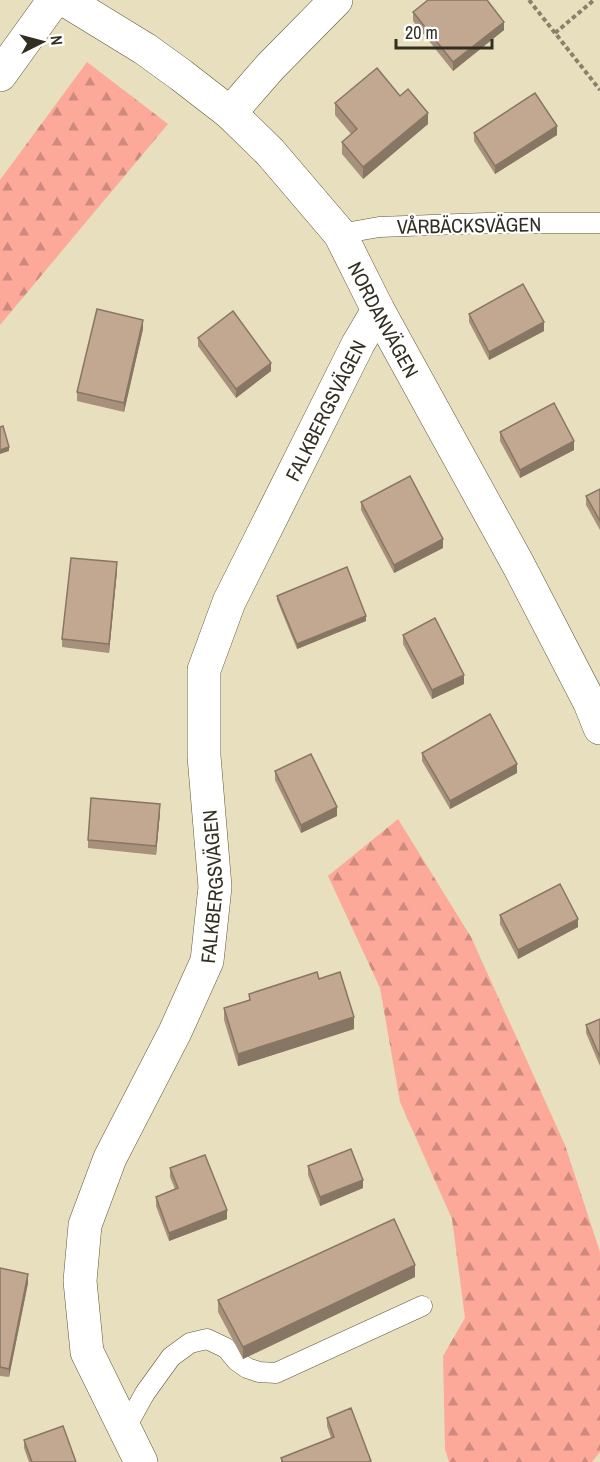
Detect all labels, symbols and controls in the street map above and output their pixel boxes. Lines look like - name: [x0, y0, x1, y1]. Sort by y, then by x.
- north arrow: [12, 12, 72, 72]
- scale bar: [396, 12, 492, 50]
- text: 20 m: [405, 20, 438, 45]
- text: N: [45, 35, 68, 46]
- street label: VÅRBÄCKSVÄGEN: [397, 210, 541, 240]
- street label: NORDANVÄGEN: [342, 257, 426, 382]
- street label: FALKBERGSVÄGEN: [278, 335, 371, 485]
- street label: FALKBERGSVÄGEN: [193, 809, 229, 965]

